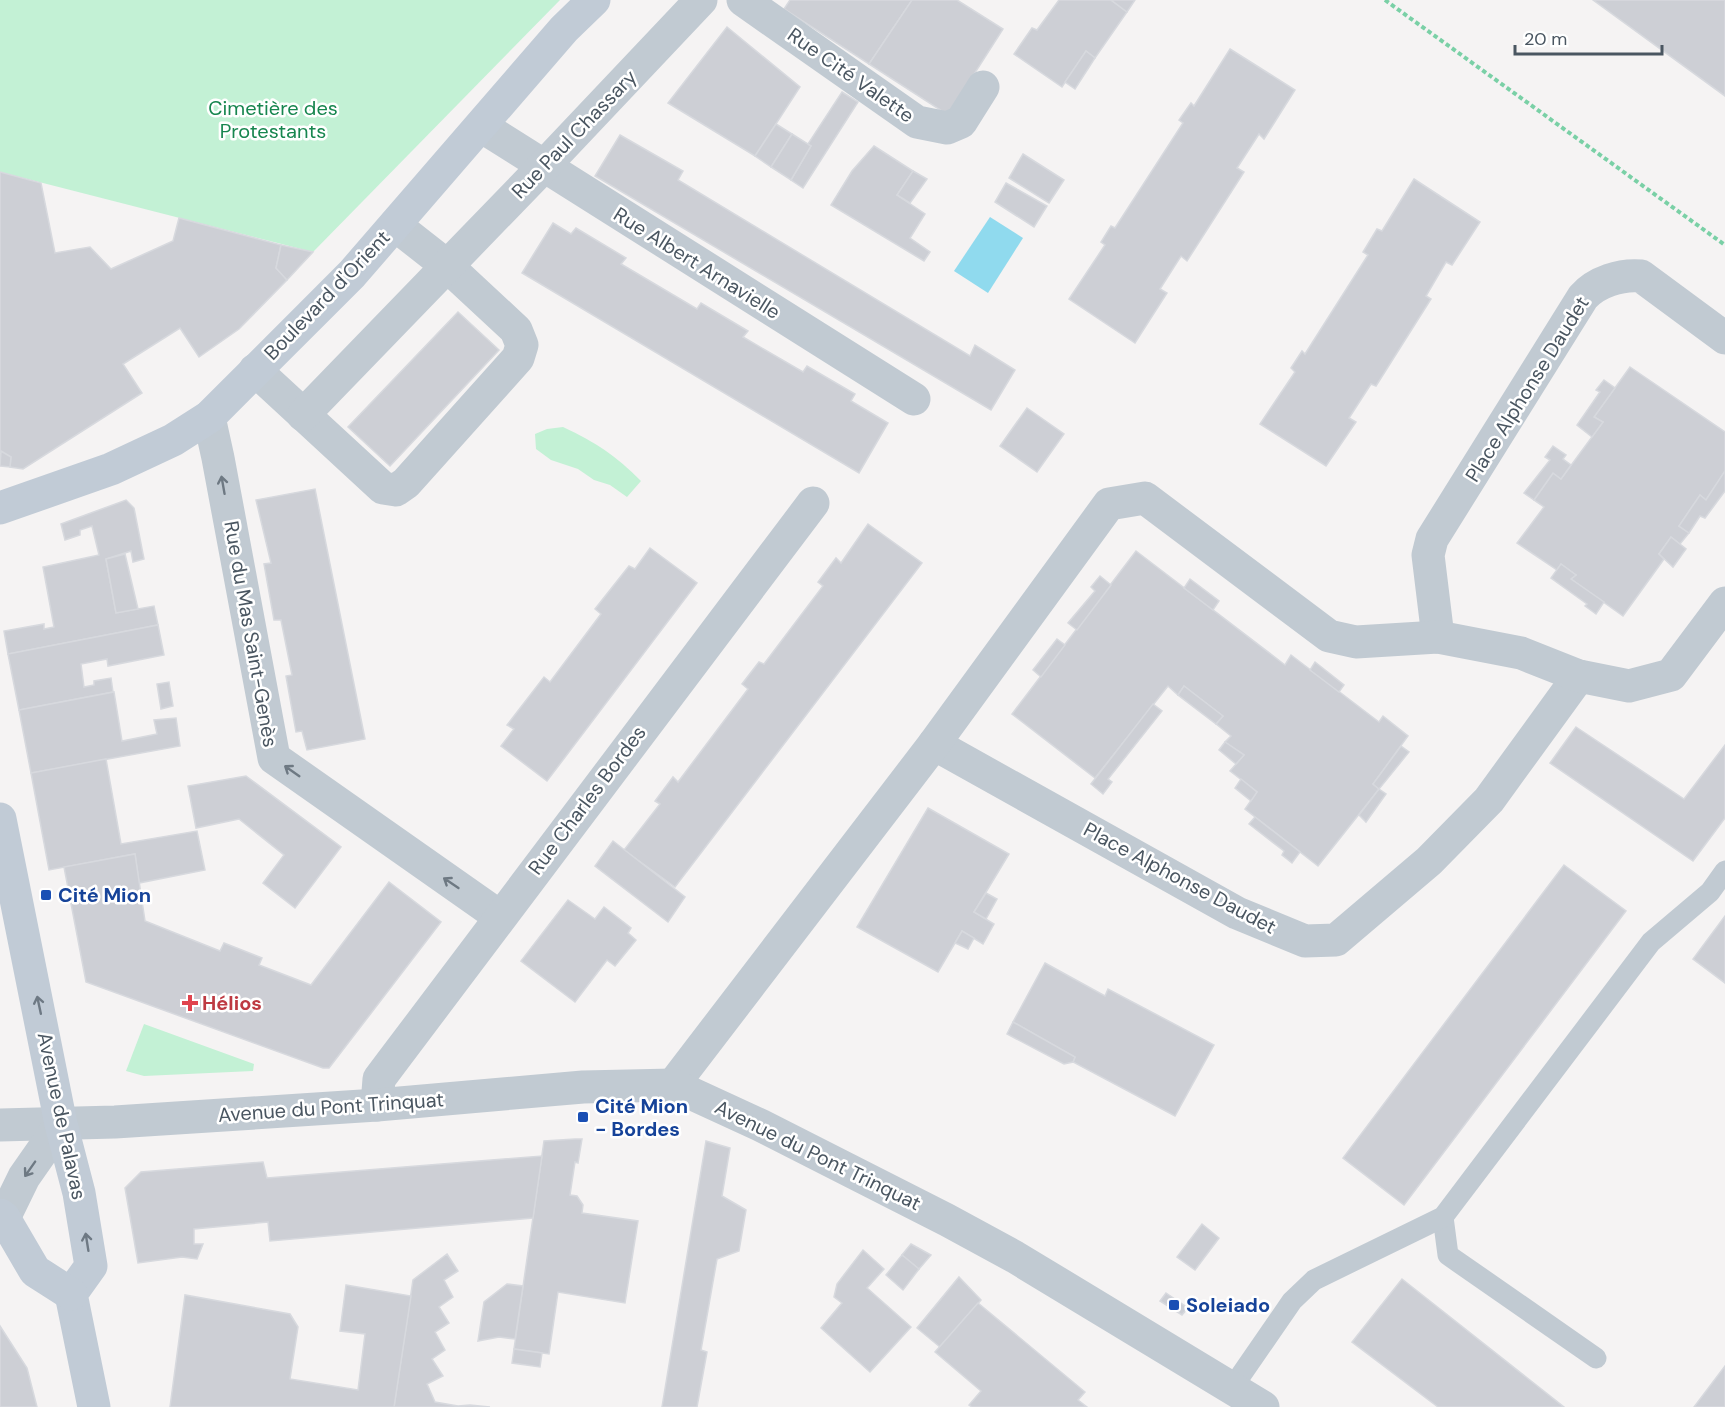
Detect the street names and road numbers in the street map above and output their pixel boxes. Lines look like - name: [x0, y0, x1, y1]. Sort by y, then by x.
- street label: Rue Cité Valette: [783, 22, 919, 128]
- street label: Rue Paul Chassary: [506, 64, 642, 204]
- street label: Rue Albert Arnavielle: [609, 201, 785, 325]
- street label: Boulevard d'Orient: [258, 224, 396, 365]
- street label: Place Alphonse Daudet: [1459, 291, 1595, 487]
- street label: Rue du Mas Saint-Genès: [218, 519, 284, 749]
- street label: Rue Charles Bordes: [522, 720, 652, 880]
- street label: Place Alphonse Daudet: [1079, 816, 1281, 940]
- street label: Avenue de Palavas: [32, 1030, 92, 1202]
- street label: Avenue du Pont Trinquat: [217, 1086, 445, 1128]
- street label: Avenue du Pont Trinquat: [711, 1094, 926, 1216]

